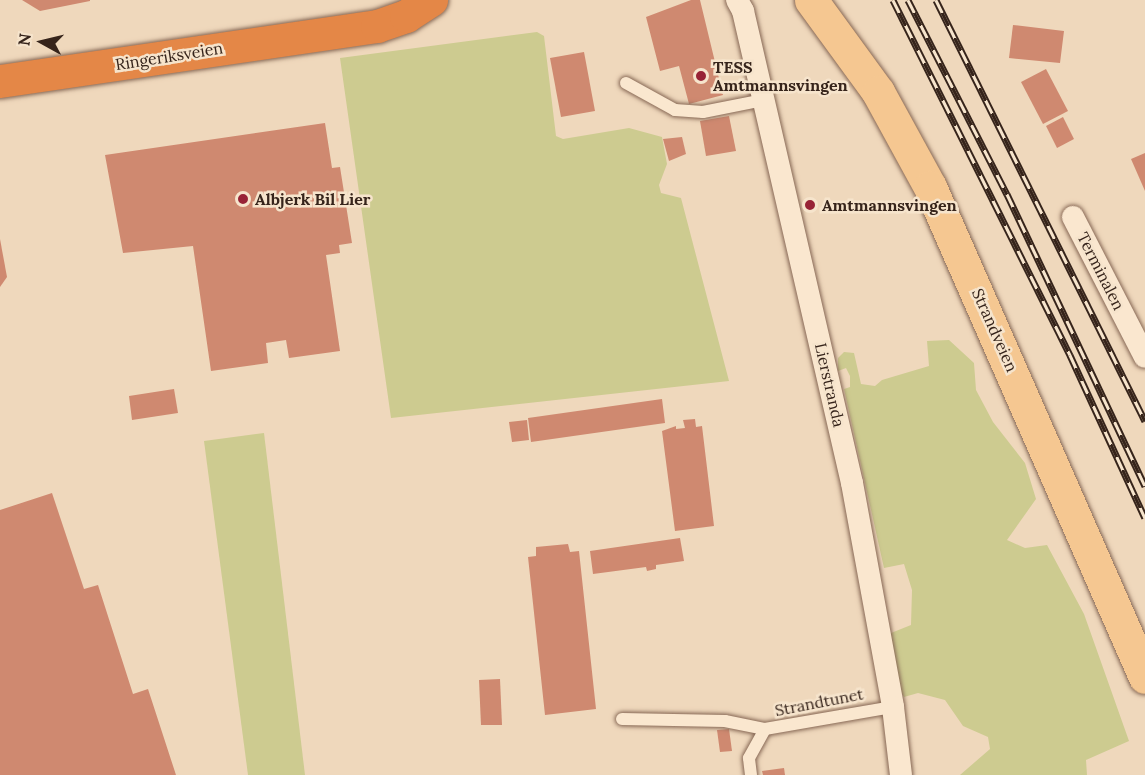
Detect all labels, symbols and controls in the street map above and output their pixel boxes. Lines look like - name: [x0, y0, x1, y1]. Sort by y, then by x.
- north arrow: [12, 12, 72, 72]
- text: N: [13, 32, 35, 47]
- street label: Ringeriksveien: [114, 38, 224, 74]
- place label: TESS Amtmannsvingen: [713, 57, 848, 95]
- marker: TESS Amtmannsvingen: [694, 69, 708, 83]
- place label: Albjerk Bil Lier: [255, 189, 371, 209]
- marker: Albjerk Bil Lier: [236, 192, 250, 206]
- place label: Amtmannsvingen: [822, 195, 957, 215]
- marker: Amtmannsvingen: [803, 198, 817, 212]
- street label: Terminalen: [1073, 229, 1129, 313]
- street label: Strandveien: [968, 285, 1022, 375]
- street label: Lierstranda: [811, 341, 849, 429]
- street label: Strandtunet: [773, 684, 865, 720]

